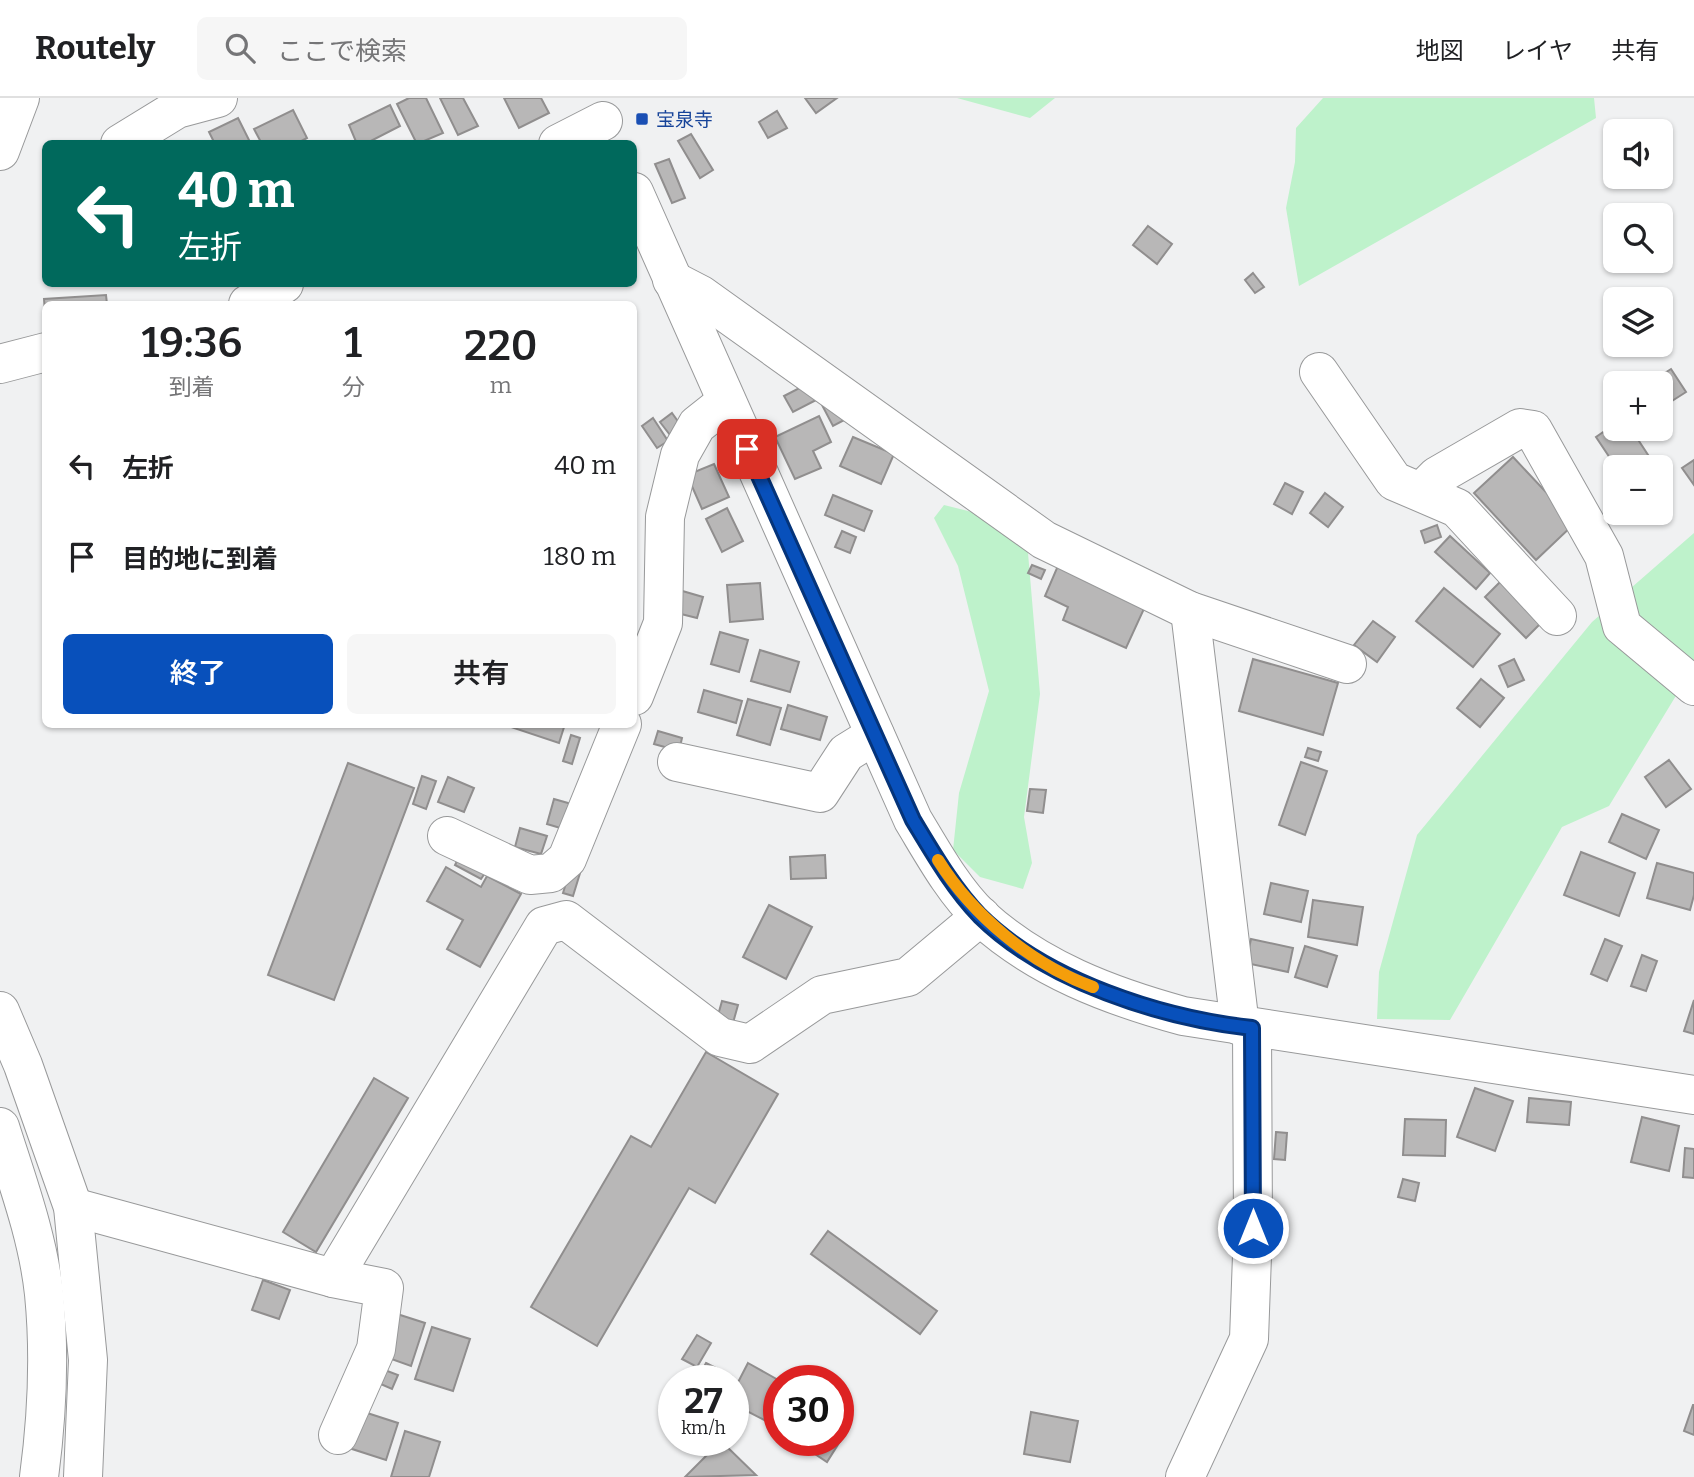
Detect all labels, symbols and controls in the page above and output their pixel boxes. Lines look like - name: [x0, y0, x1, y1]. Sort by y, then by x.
- search box: [197, 17, 687, 80]
- text: Routely: [35, 28, 155, 68]
- icon: search: [221, 29, 259, 67]
- text: ここで検索: [277, 36, 407, 67]
- text: 地図: [1416, 37, 1464, 65]
- text: レイヤ: [1502, 37, 1573, 65]
- text: 共有: [1611, 37, 1659, 65]
- place label: 宝泉寺: [656, 108, 713, 131]
- marker: 宝泉寺: [634, 111, 650, 127]
- map controls: [1603, 119, 1673, 525]
- button: sound: [1603, 119, 1673, 189]
- text: 40 m: [178, 161, 295, 220]
- icon: left: [63, 168, 154, 259]
- button: search: [1603, 203, 1673, 273]
- text: 左折: [178, 228, 242, 266]
- button: layers: [1603, 287, 1673, 357]
- text: 19:36: [141, 318, 242, 368]
- text: 1: [344, 318, 362, 368]
- text: 220: [464, 321, 538, 371]
- text: m: [490, 371, 512, 399]
- button: +: [1603, 371, 1673, 441]
- text: 到着: [169, 373, 215, 401]
- text: 分: [342, 373, 365, 401]
- pin: [717, 419, 777, 479]
- icon: arrive: [728, 430, 766, 468]
- icon: left: [63, 447, 101, 485]
- text: 40 m: [554, 450, 616, 481]
- text: 左折: [122, 453, 174, 484]
- button: −: [1603, 455, 1673, 525]
- icon: arrive: [63, 538, 101, 576]
- text: 180 m: [543, 541, 616, 572]
- text: 目的地に到着: [122, 544, 278, 575]
- button: 終了: [63, 634, 333, 714]
- button: 共有: [347, 634, 616, 714]
- position arrow: [1216, 1191, 1290, 1265]
- speed limit sign: 30: [763, 1365, 854, 1456]
- text: 27: [684, 1380, 723, 1422]
- text: km/h: [681, 1417, 726, 1439]

